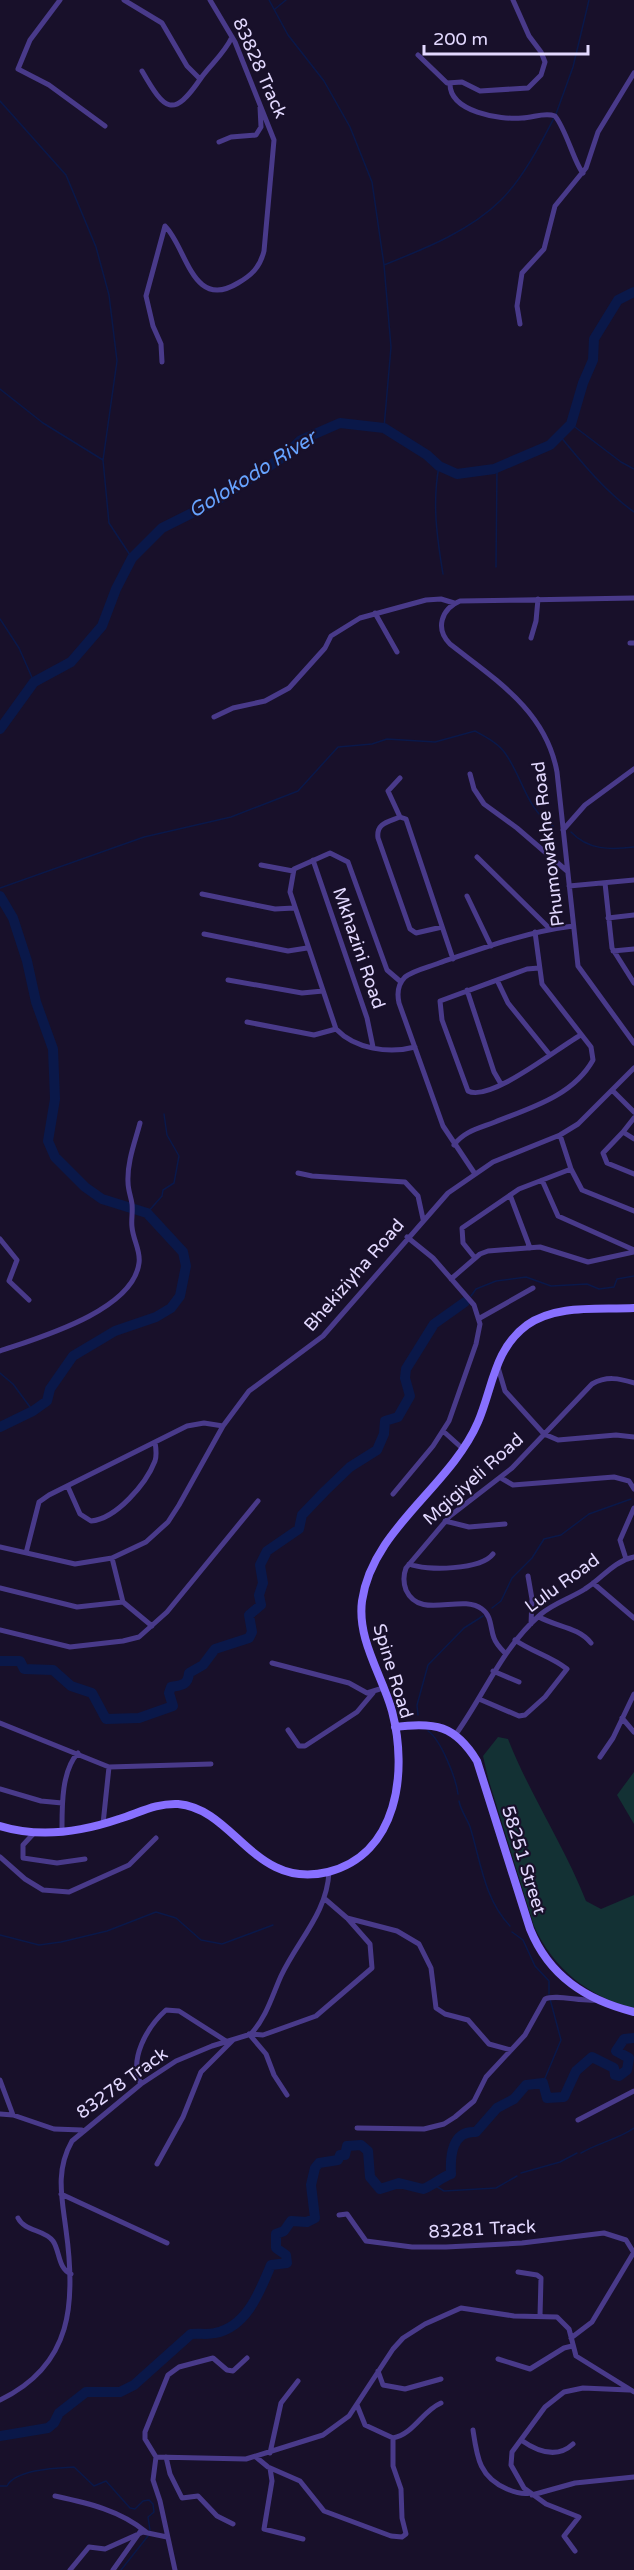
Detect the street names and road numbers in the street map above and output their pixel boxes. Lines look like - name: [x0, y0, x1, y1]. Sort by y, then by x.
- street label: 83828 Track: [228, 14, 292, 122]
- street label: Phumowakhe Road: [527, 760, 569, 928]
- street label: Mkhazini Road: [328, 884, 390, 1012]
- street label: Bhekiziyha Road: [299, 1214, 409, 1336]
- street label: Mgigiyeli Road: [418, 1428, 528, 1530]
- street label: Lulu Road: [520, 1549, 604, 1617]
- street label: Spine Road: [368, 1621, 418, 1721]
- street label: 58251 Street: [497, 1803, 551, 1917]
- street label: 83278 Track: [72, 2042, 172, 2123]
- street label: 83281 Track: [428, 2215, 536, 2243]

